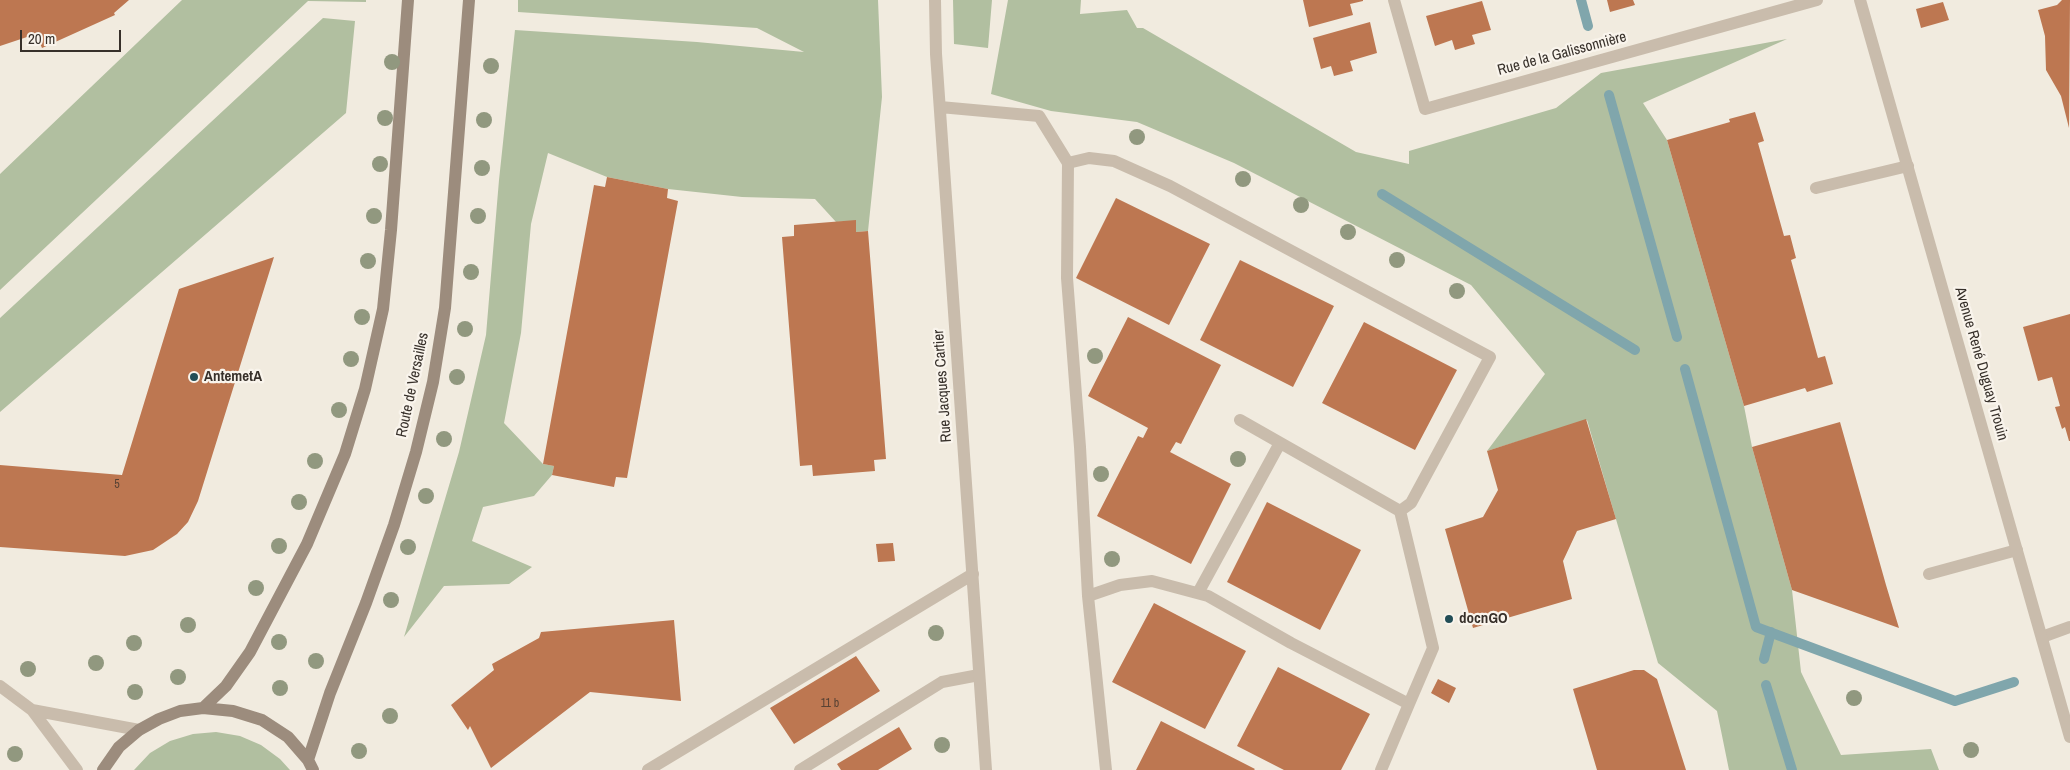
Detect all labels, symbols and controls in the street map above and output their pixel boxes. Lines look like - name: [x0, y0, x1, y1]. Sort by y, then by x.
- scale bar: [22, 20, 124, 52]
- text: 20 m: [28, 28, 55, 49]
- street label: Rue de la Galissonnière: [1496, 28, 1628, 80]
- street label: Avenue René Duguay Trouin: [1950, 285, 2012, 443]
- street label: Rue Jacques Cartier: [930, 329, 956, 443]
- street label: Route de Versailles: [393, 331, 433, 439]
- place label: AntemetA: [204, 368, 262, 386]
- marker: AntemetA: [188, 371, 200, 383]
- house number: 5: [114, 478, 120, 492]
- place label: docnGO: [1459, 610, 1508, 628]
- marker: docnGO: [1443, 613, 1455, 625]
- house number: 11 b: [821, 697, 839, 711]

